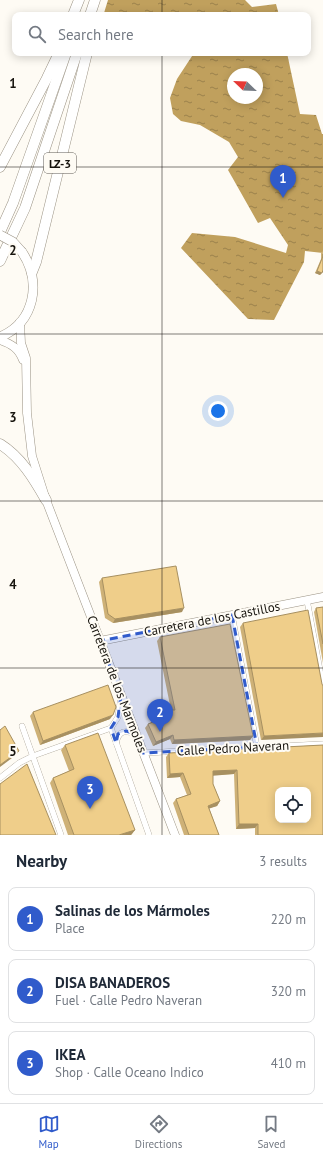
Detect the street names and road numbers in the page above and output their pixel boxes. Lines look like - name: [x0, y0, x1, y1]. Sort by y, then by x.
- road number: LZ-3: [44, 153, 76, 173]
- street label: Carretera de los Castillos: [143, 597, 281, 641]
- street label: Carretera de los Marmoles: [83, 613, 151, 755]
- street label: Calle Pedro Naveran: [176, 737, 290, 759]

